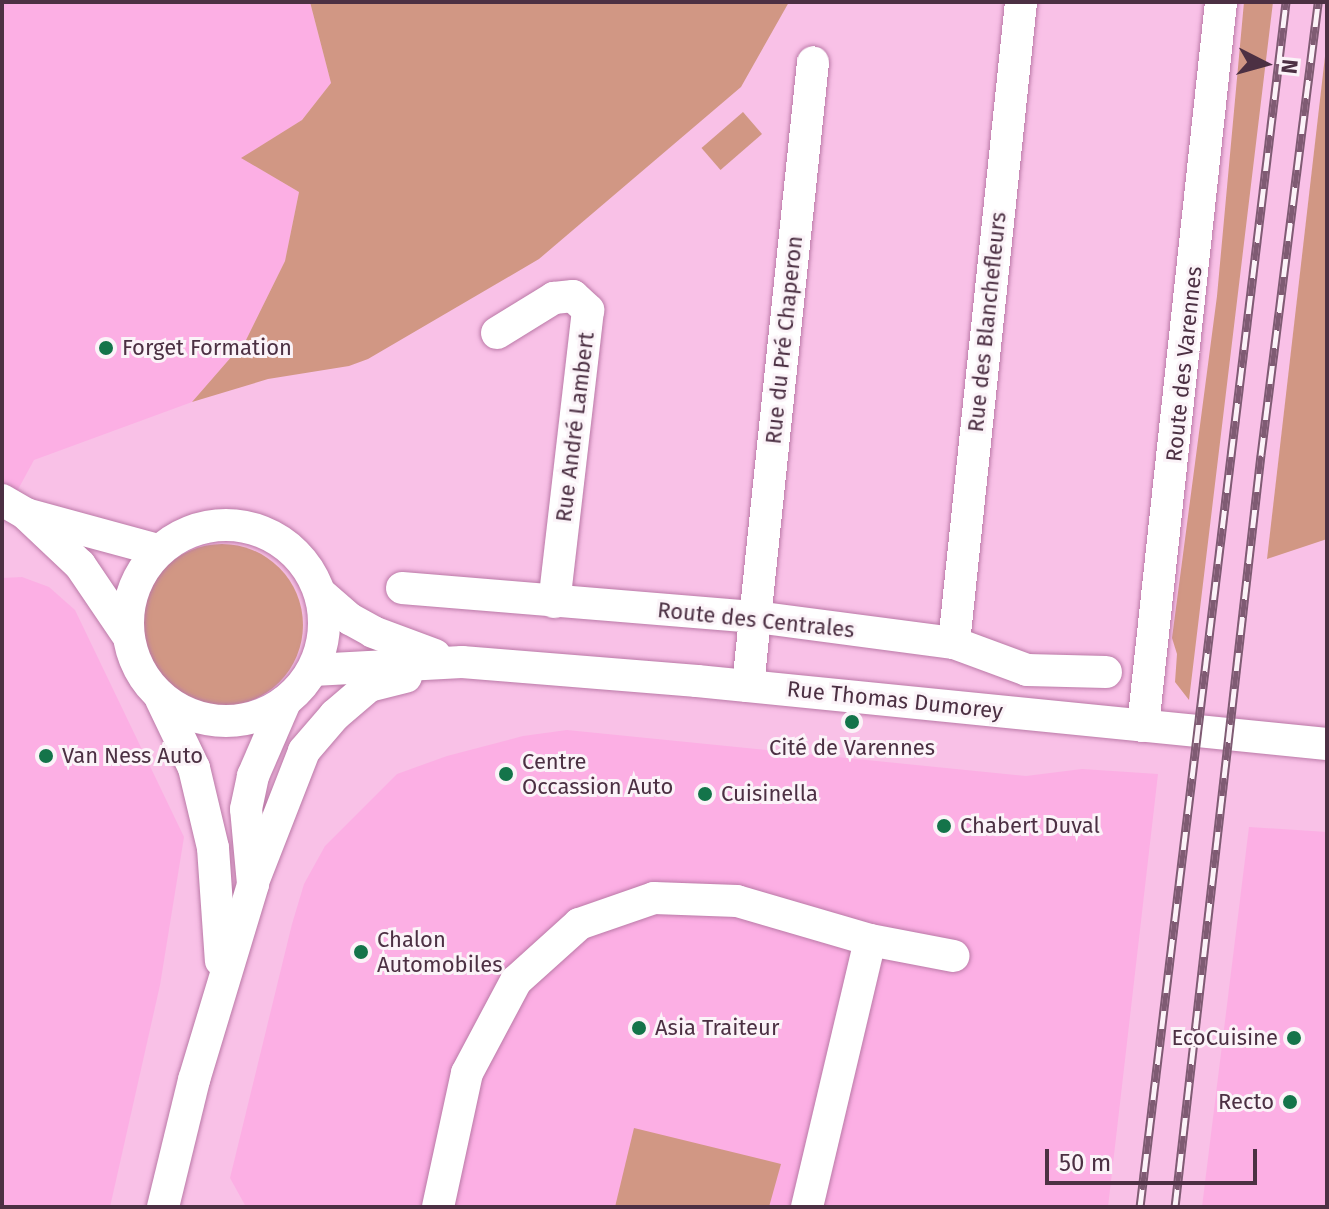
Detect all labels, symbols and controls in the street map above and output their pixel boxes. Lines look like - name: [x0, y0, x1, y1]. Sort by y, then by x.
- north arrow: [1225, 24, 1305, 104]
- text: N: [1275, 58, 1304, 75]
- street label: Rue des Blanchefleurs: [962, 211, 1012, 433]
- street label: Rue du Pré Chaperon: [760, 235, 808, 445]
- street label: Route des Varennes: [1161, 265, 1207, 463]
- street label: Rue André Lambert: [550, 330, 600, 524]
- place label: Forget Formation: [122, 335, 292, 361]
- marker: Forget Formation: [97, 339, 115, 357]
- street label: Route des Centrales: [656, 597, 856, 643]
- street label: Rue Thomas Dumorey: [786, 676, 1004, 724]
- marker: Cité de Varennes: [843, 713, 861, 731]
- place label: Cité de Varennes: [769, 735, 935, 761]
- place label: Van Ness Auto: [62, 743, 203, 769]
- marker: Van Ness Auto: [37, 747, 55, 765]
- place label: Centre Occassion Auto: [522, 748, 673, 800]
- marker: Centre Occassion Auto: [497, 765, 515, 783]
- place label: Cuisinella: [721, 781, 818, 807]
- marker: Cuisinella: [696, 785, 714, 803]
- place label: Chabert Duval: [960, 813, 1100, 839]
- marker: Chabert Duval: [935, 817, 953, 835]
- place label: Chalon Automobiles: [377, 926, 502, 978]
- marker: Chalon Automobiles: [352, 943, 370, 961]
- place label: Asia Traiteur: [655, 1015, 779, 1041]
- marker: Asia Traiteur: [630, 1019, 648, 1037]
- place label: EcoCuisine: [1171, 1025, 1278, 1051]
- marker: EcoCuisine: [1285, 1029, 1303, 1047]
- place label: Recto: [1218, 1089, 1274, 1115]
- marker: Recto: [1281, 1093, 1299, 1111]
- scale bar: [1049, 1133, 1261, 1183]
- text: 50 m: [1059, 1149, 1111, 1177]

